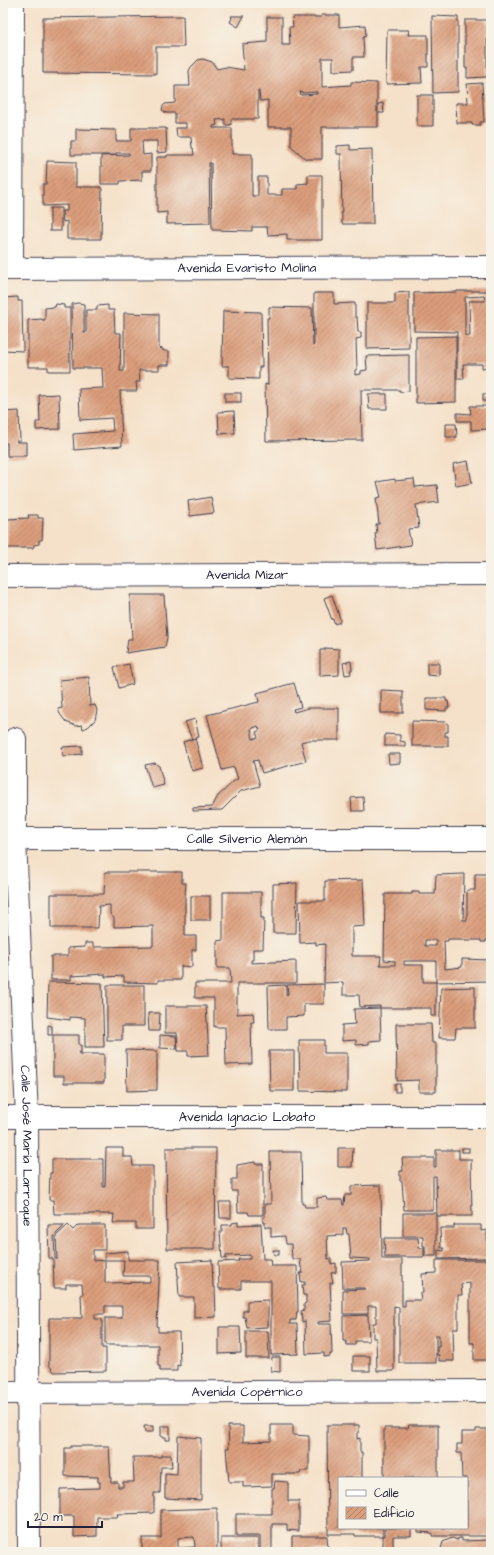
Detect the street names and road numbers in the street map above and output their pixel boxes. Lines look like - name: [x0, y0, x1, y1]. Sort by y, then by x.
- street label: Avenida Evaristo Molina: [178, 259, 317, 277]
- street label: Avenida Mizar: [206, 566, 288, 584]
- street label: Calle Silverio Alemán: [187, 830, 308, 848]
- street label: Calle José María Larroque: [16, 1065, 37, 1226]
- street label: Avenida Ignacio Lobato: [179, 1108, 316, 1127]
- street label: Avenida Copérnico: [191, 1383, 303, 1401]

